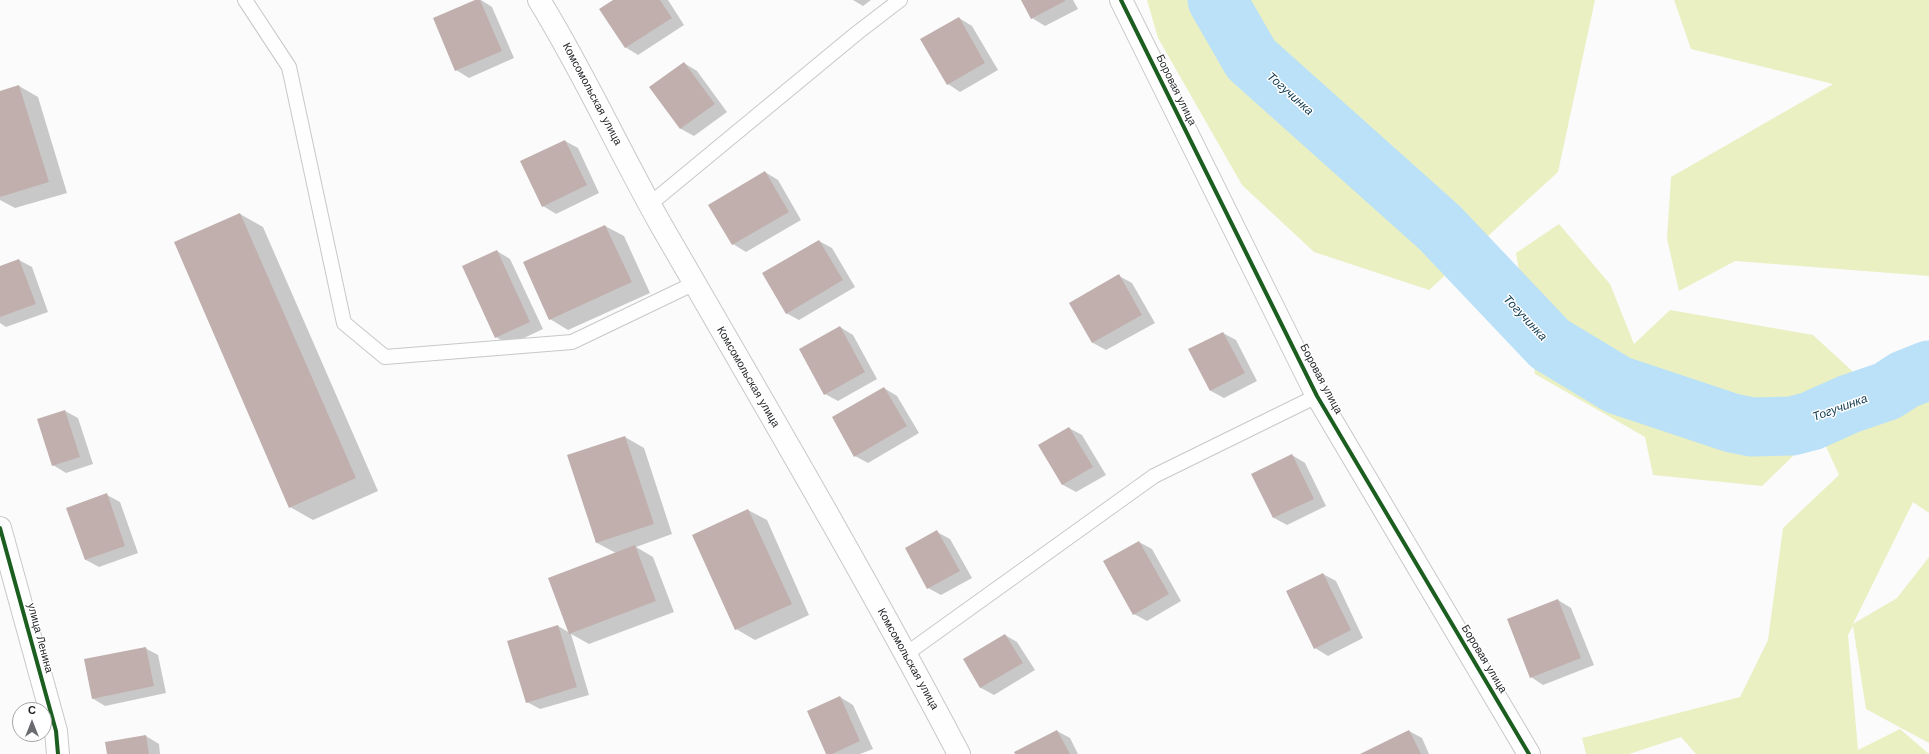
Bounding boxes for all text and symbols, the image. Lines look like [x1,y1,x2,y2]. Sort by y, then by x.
street label: Комсомольская улица [559,41,625,147]
street label: Боровая улица [1153,52,1199,128]
water label: Тогучинка [1264,69,1316,119]
water label: Тогучинка [1500,292,1550,344]
street label: Комсомольская улица [714,324,782,430]
street label: Боровая улица [1297,342,1345,416]
water label: Тогучинка [1811,391,1869,425]
street label: улица Ленина [24,602,56,674]
street label: Комсомольская улица [875,606,941,712]
street label: Боровая улица [1458,622,1510,696]
north arrow [12,702,52,742]
text: С [28,704,36,717]

